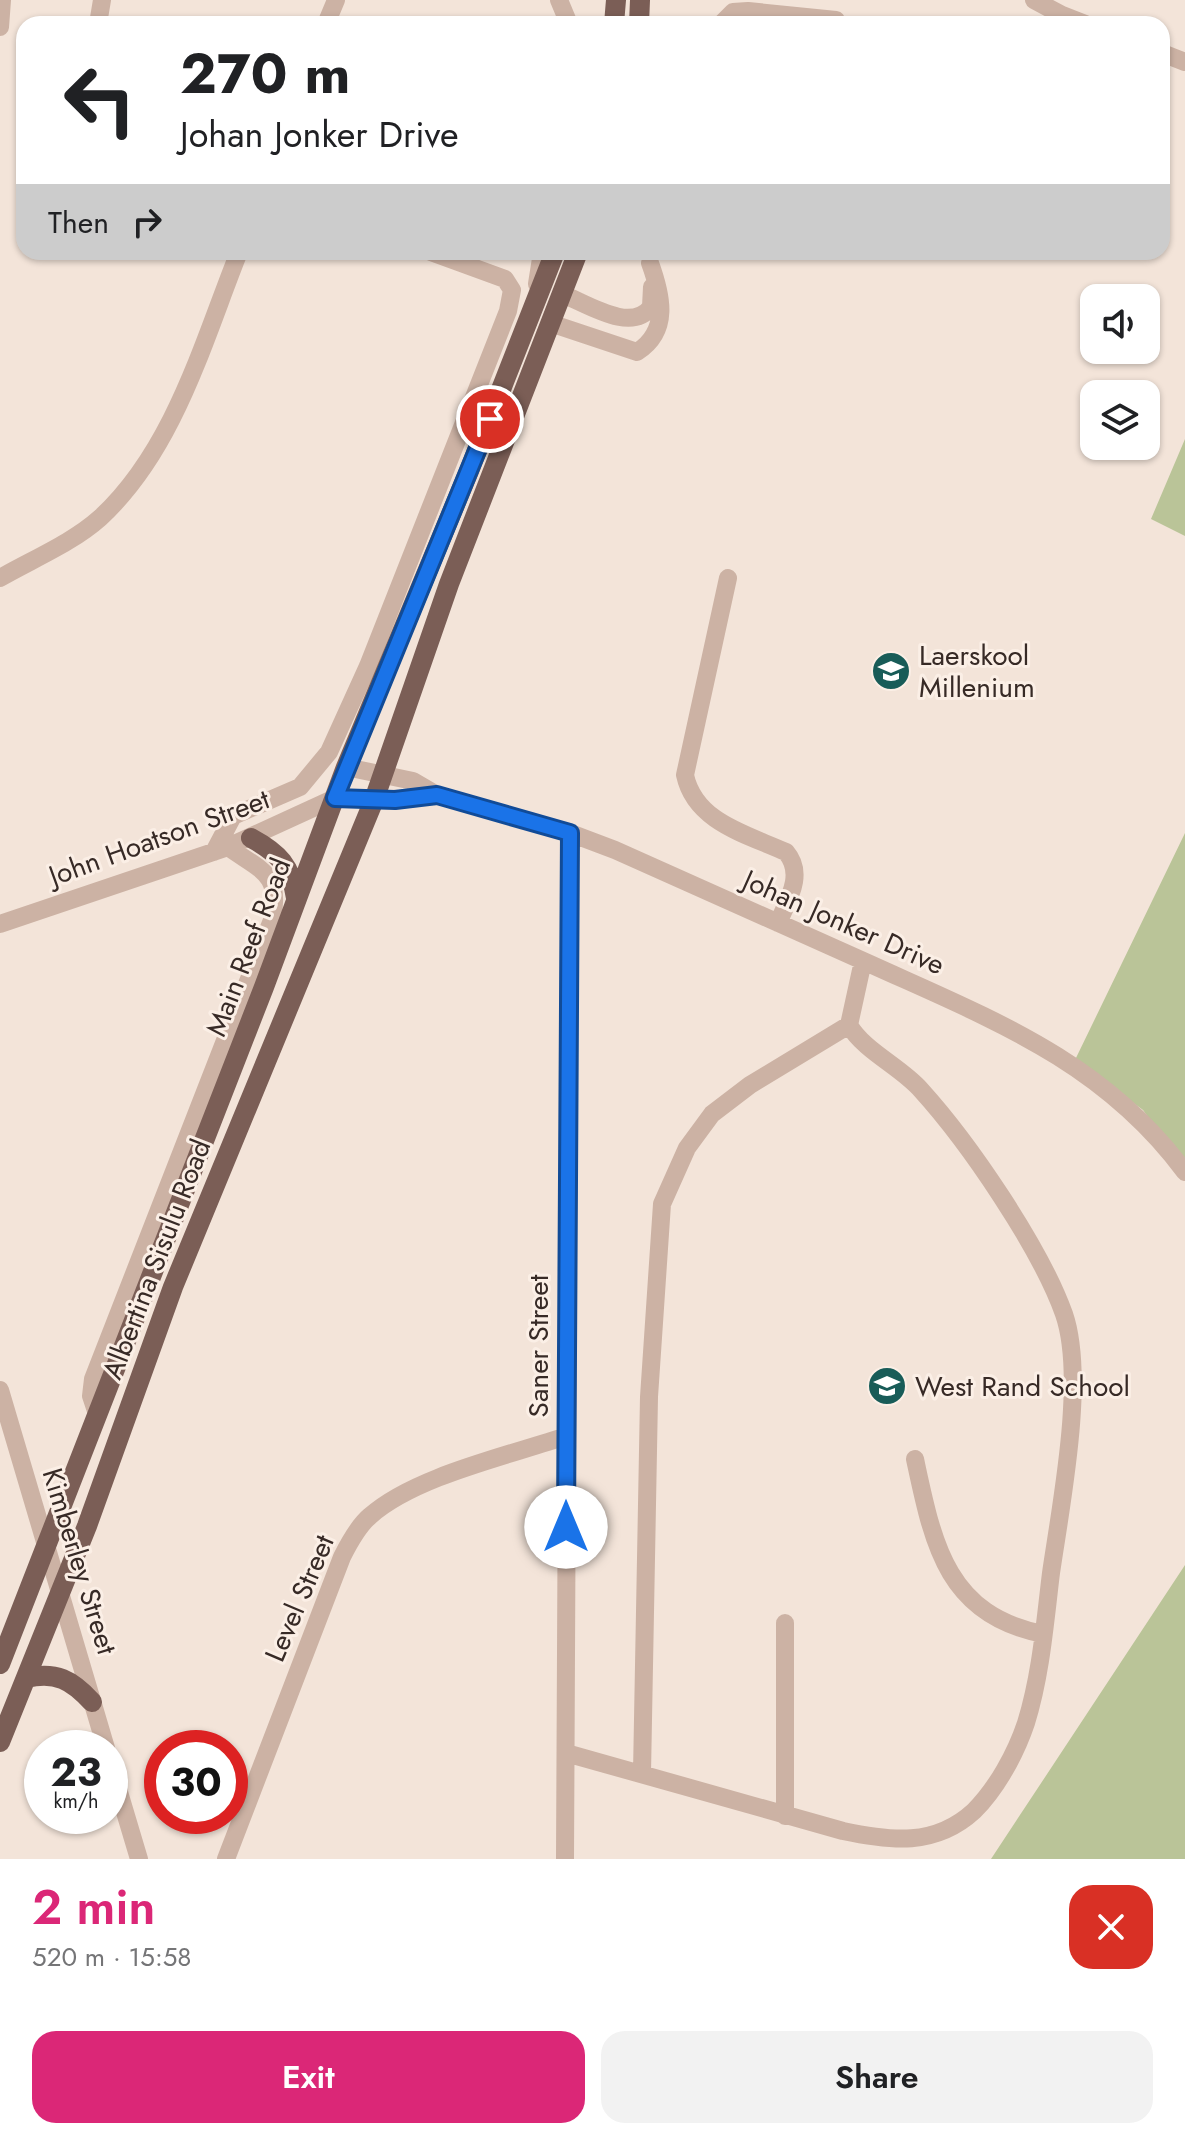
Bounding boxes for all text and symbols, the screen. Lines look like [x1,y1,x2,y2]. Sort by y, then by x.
text: 270 m [180,33,350,114]
icon: left [48,48,152,152]
text: Johan Jonker Drive [180,108,458,160]
icon: right [125,200,169,244]
text: Then [48,201,109,244]
map controls [1080,284,1160,460]
button: sound [1080,284,1160,364]
button: layers [1080,380,1160,460]
pin [456,385,524,453]
icon: arrive [468,397,512,441]
place label: Laerskool Millenium [919,635,1035,708]
school or university icon: Laerskool Millenium [870,650,912,692]
street label: John Hoatson Street [39,778,275,898]
street label: Main Reef Road [196,852,301,1042]
street label: Johan Jonker Drive [733,858,951,985]
street label: Albertina Sisulu Road [92,1133,221,1385]
street label: Saner Street [518,1274,559,1417]
school or university icon: West Rand School [866,1365,908,1407]
place label: West Rand School [915,1366,1130,1407]
street label: Kimberley Street [32,1463,127,1660]
position arrow [524,1485,608,1569]
street label: Level Street [254,1528,345,1668]
speed limit sign: 30 [144,1730,248,1834]
text: 23 [50,1743,102,1801]
text: km/h [53,1787,99,1816]
text: 2 min [32,1873,155,1942]
button: close [1069,1885,1153,1969]
text: 520 m · 15:58 [32,1938,192,1976]
button: Exit [32,2031,585,2123]
button: Share [601,2031,1153,2123]

